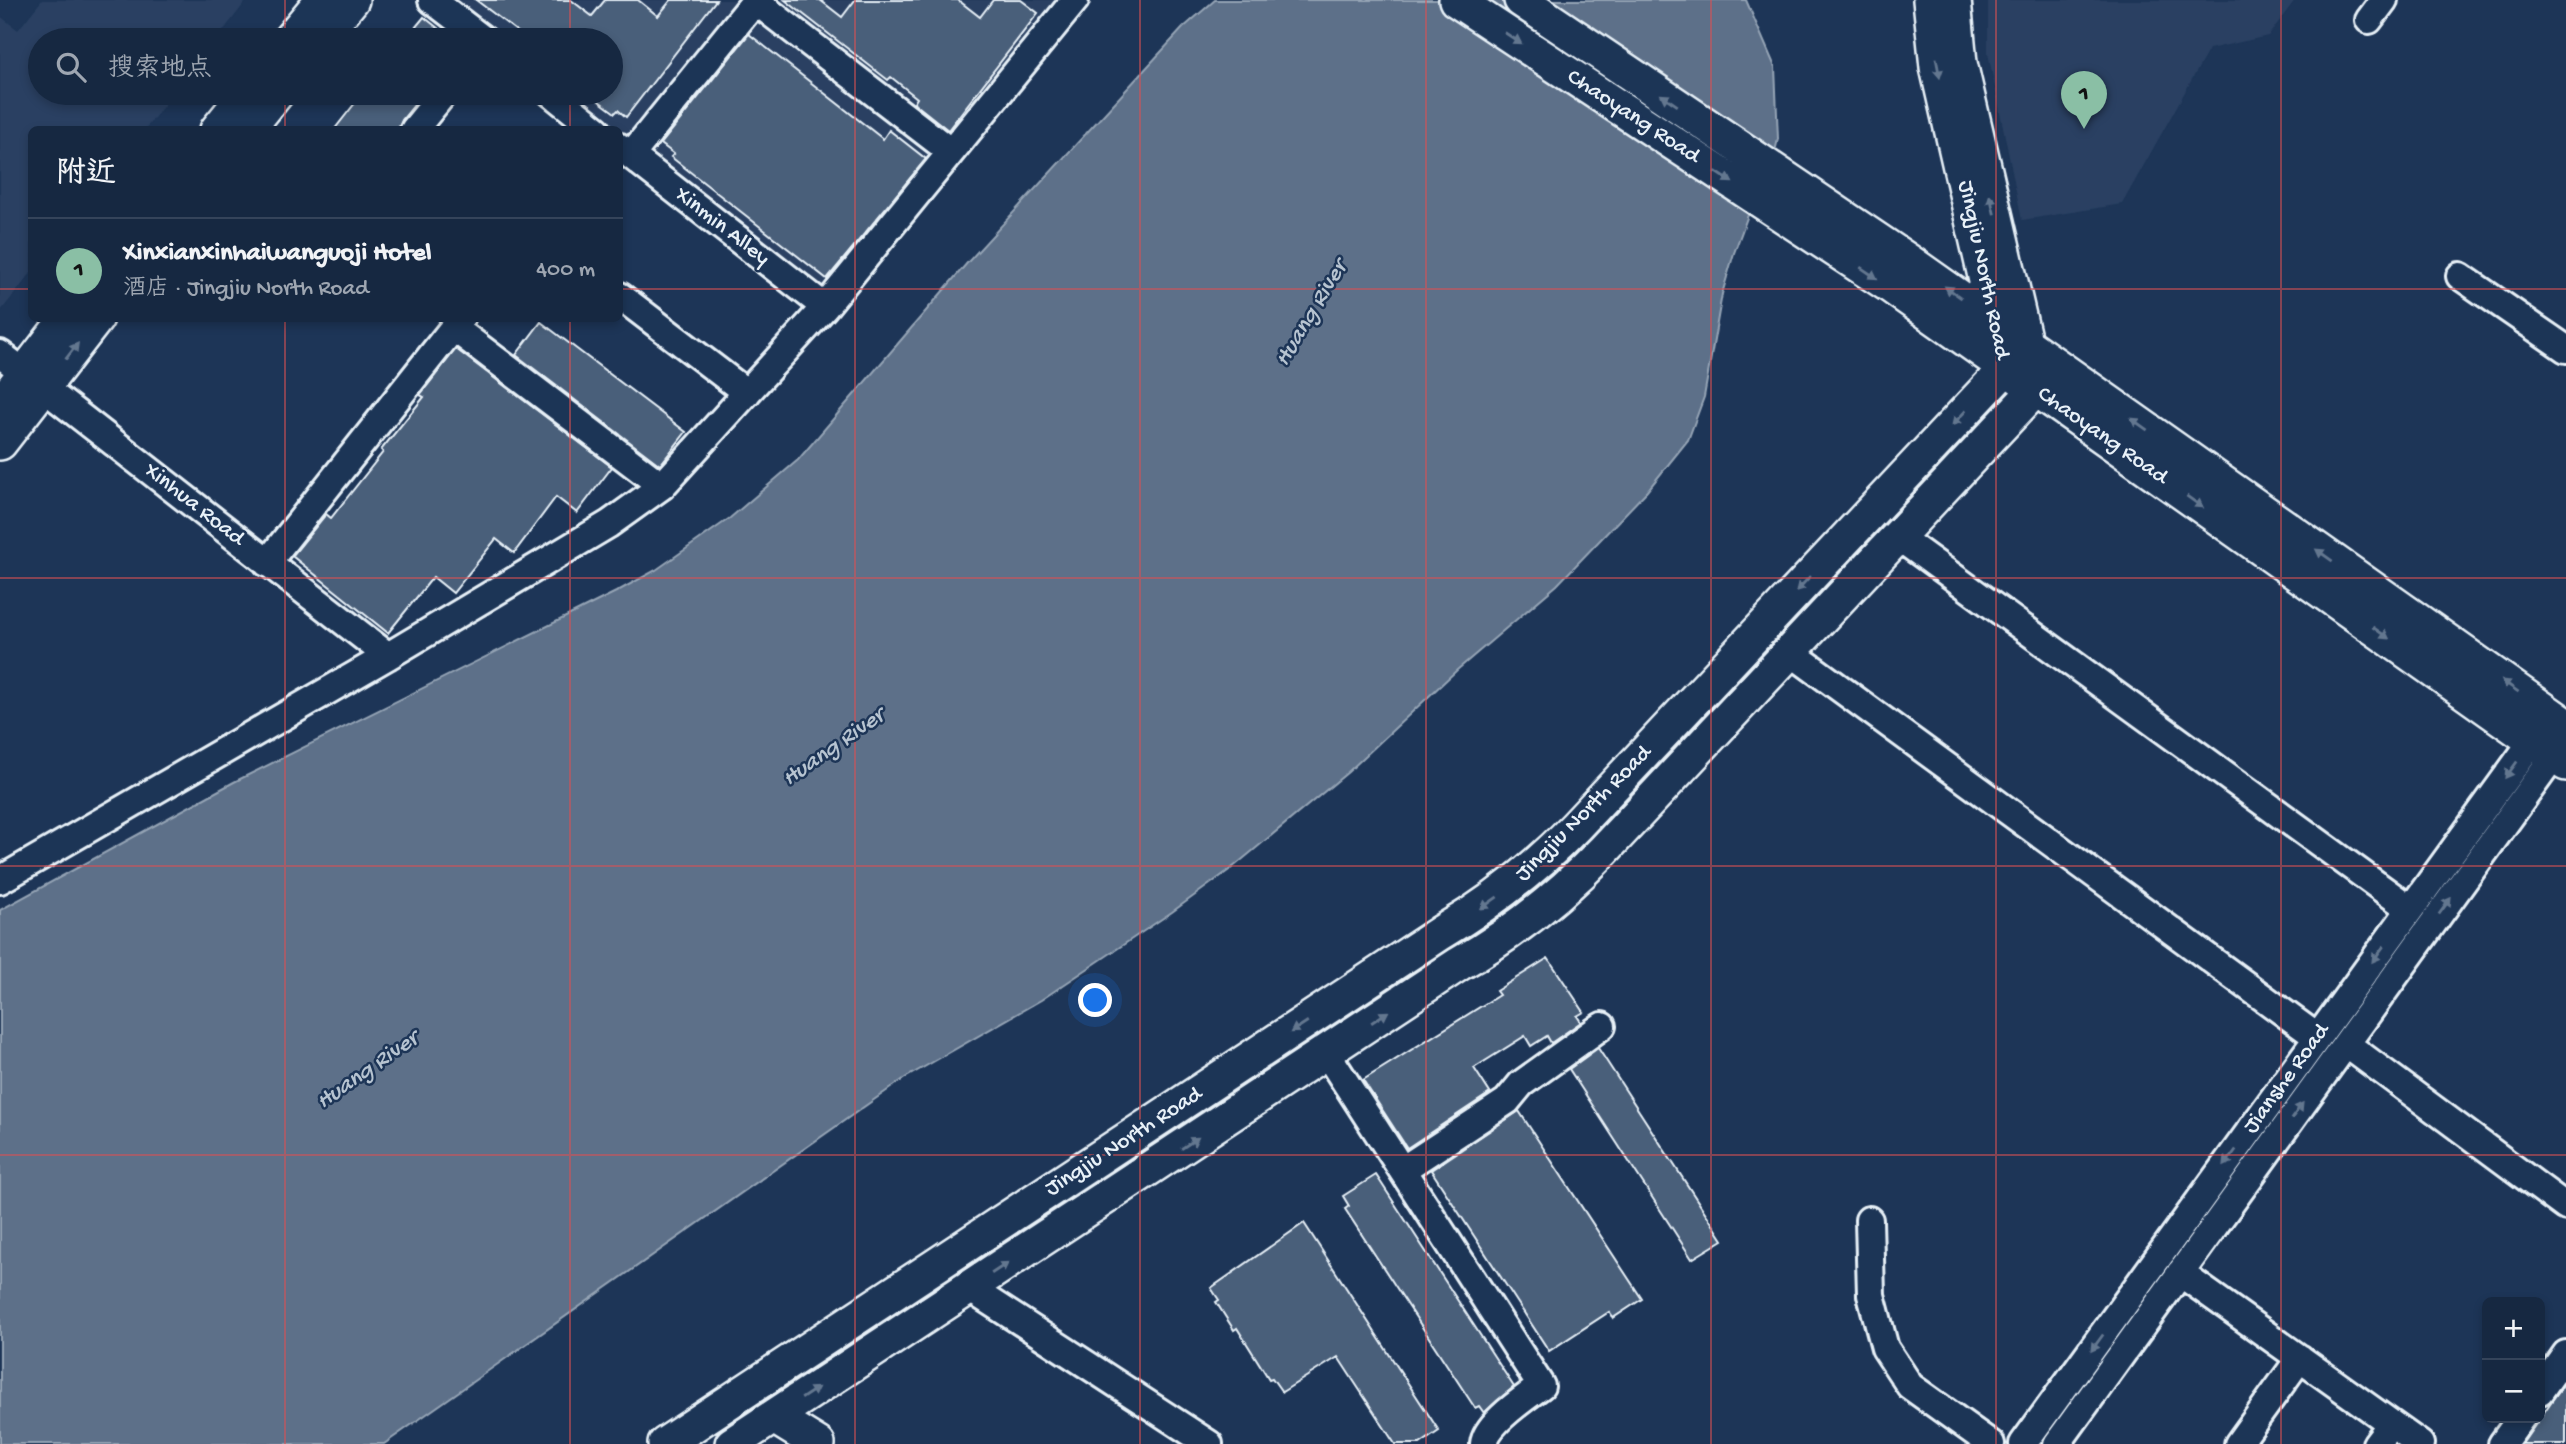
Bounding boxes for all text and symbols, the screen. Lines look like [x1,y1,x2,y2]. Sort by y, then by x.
search box [28,28,623,105]
one-way arrow [1504,31,1523,44]
icon: search [52,48,90,86]
text: 搜索地点 [108,55,212,86]
one-way arrow [1933,57,1944,79]
street label: Chaoyang Road [1561,64,1706,171]
pin: 1 [2061,71,2107,129]
one-way arrow [1660,93,1678,107]
text: 附近 [56,158,116,193]
one-way arrow [1714,170,1733,183]
street label: Jingjiu North Road [1951,178,2015,363]
street label: Xinmin Alley [669,181,775,272]
one-way arrow [1986,193,1997,215]
text: Xinxianxinhaiwanguoji Hotel [123,239,431,270]
water label: Huang River [1269,252,1357,372]
text: 1 [74,257,84,284]
text: 400 m [536,257,595,284]
one-way arrow [1859,266,1879,279]
text: 酒店 · Jingjiu North Road [123,276,369,303]
one-way arrow [1944,285,1962,299]
one-way arrow [64,342,79,360]
street label: Chaoyang Road [2031,381,2174,492]
one-way arrow [1951,409,1967,426]
one-way arrow [2130,417,2148,431]
street label: Xinhua Road [138,457,251,553]
one-way arrow [2186,495,2204,509]
one-way arrow [2315,548,2333,562]
one-way arrow [1796,575,1812,592]
one-way arrow [2372,626,2390,640]
one-way arrow [2501,679,2519,693]
water label: Huang River [777,700,894,794]
street label: Jingjiu North Road [1510,739,1659,888]
one-way arrow [2504,761,2518,779]
one-way arrow [1480,896,1498,910]
one-way arrow [2438,897,2452,916]
one-way arrow [2371,945,2385,963]
your location [1078,983,1112,1017]
one-way arrow [1370,1011,1389,1024]
street label: Jianshe Road [2238,1018,2337,1139]
one-way arrow [1290,1020,1308,1034]
water label: Huang River [311,1023,428,1117]
street label: Jingjiu North Road [1040,1080,1209,1203]
one-way arrow [2290,1102,2304,1120]
one-way arrow [1180,1136,1200,1149]
one-way arrow [2223,1149,2237,1167]
one-way arrow [991,1261,1009,1275]
map controls [2482,1297,2545,1423]
button: + [2482,1297,2545,1360]
one-way arrow [2090,1334,2104,1352]
button: − [2482,1360,2545,1423]
one-way arrow [801,1386,819,1400]

